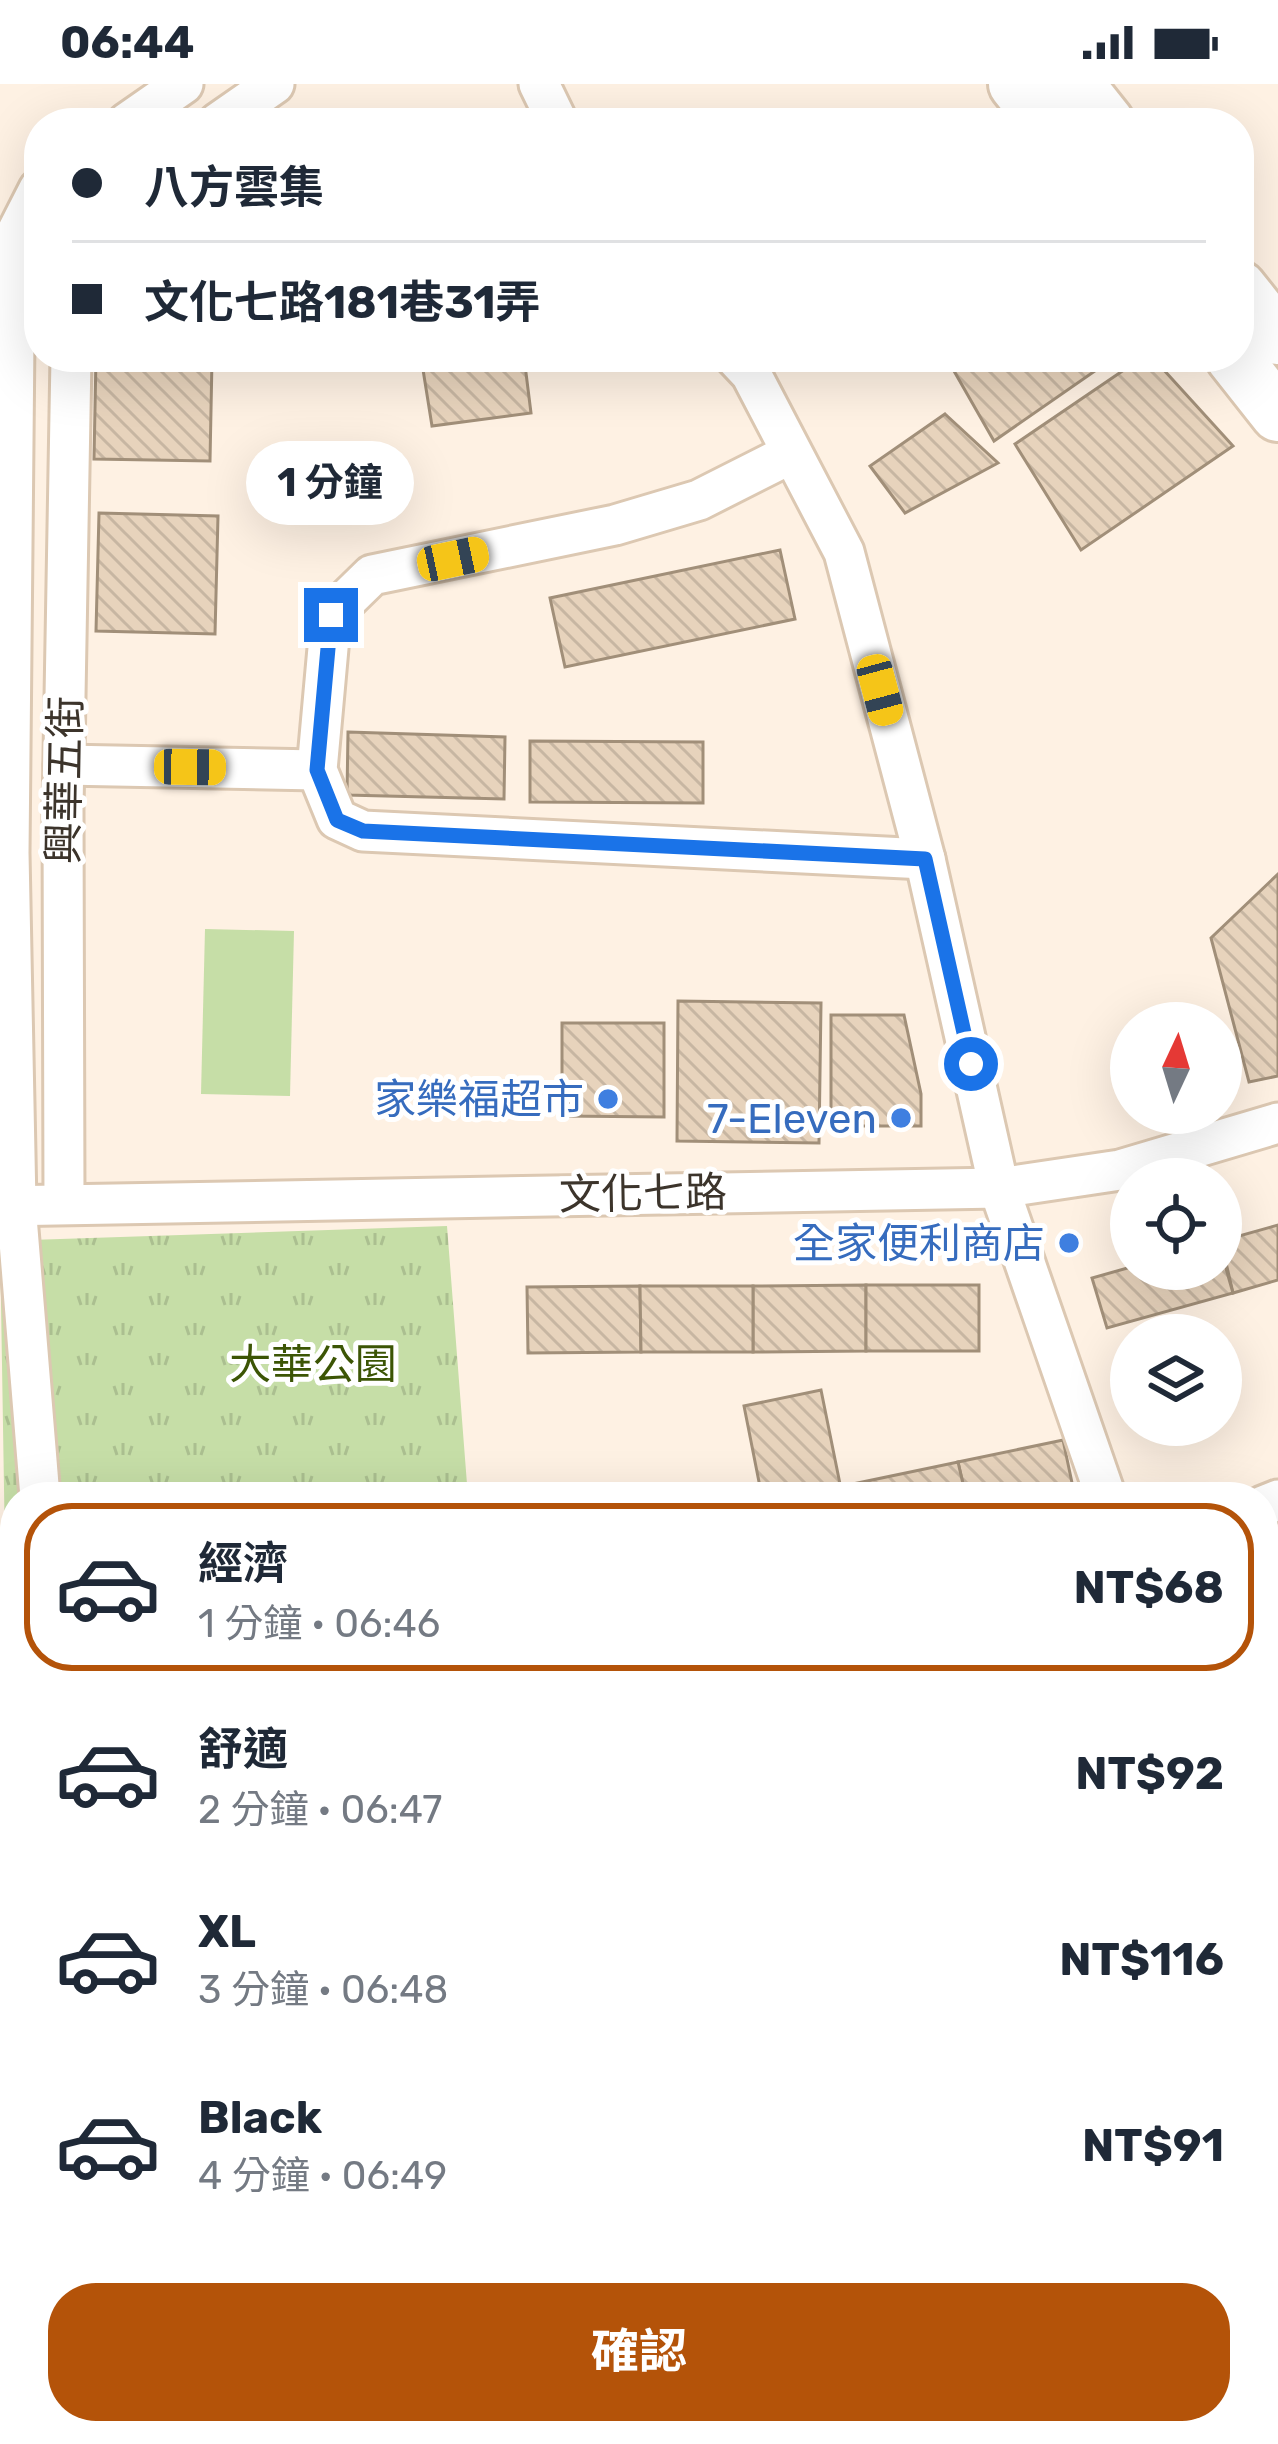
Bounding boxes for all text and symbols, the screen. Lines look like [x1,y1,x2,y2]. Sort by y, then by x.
text: 06:44 [60,16,195,69]
text: 八方雲集 [144,161,324,214]
text: 文化七路181巷31弄 [144,276,541,329]
callout: 1 分鐘 [247,441,415,525]
text: 1 分鐘 [277,460,383,506]
car [414,534,492,584]
route end [304,588,358,642]
car [853,651,907,729]
street label: 興華五街 [39,696,91,864]
car [154,748,226,786]
north arrow [1110,1002,1242,1134]
map controls [1110,1002,1242,1446]
route start [944,1037,998,1091]
place label: 家樂福超市 [374,1075,584,1125]
marker: 家樂福超市 [595,1086,621,1112]
place label: 7-Eleven [707,1094,877,1144]
marker: 7-Eleven [888,1105,914,1131]
button: locate [1110,1158,1242,1290]
street label: 文化七路 [559,1168,727,1220]
place label: 全家便利商店 [793,1219,1045,1269]
marker: 全家便利商店 [1056,1230,1082,1256]
button: layers [1110,1314,1242,1446]
park label: 大華公園 [229,1340,397,1390]
icon: car [54,1533,162,1641]
text: 經濟 [198,1537,288,1590]
text: NT$68 [1073,1561,1224,1614]
text: 1 分鐘 · 06:46 [198,1601,440,1647]
icon: car [54,1719,162,1827]
text: 舒適 [198,1723,288,1776]
text: NT$92 [1075,1747,1224,1800]
text: 2 分鐘 · 06:47 [198,1787,442,1833]
icon: car [54,1905,162,2013]
text: XL [198,1905,256,1958]
text: NT$116 [1059,1933,1224,1986]
text: 3 分鐘 · 06:48 [198,1967,448,2013]
icon: car [54,2091,162,2199]
text: Black [198,2091,322,2144]
text: NT$91 [1082,2119,1224,2172]
text: 4 分鐘 · 06:49 [198,2153,447,2199]
button: 確認 [48,2283,1230,2421]

